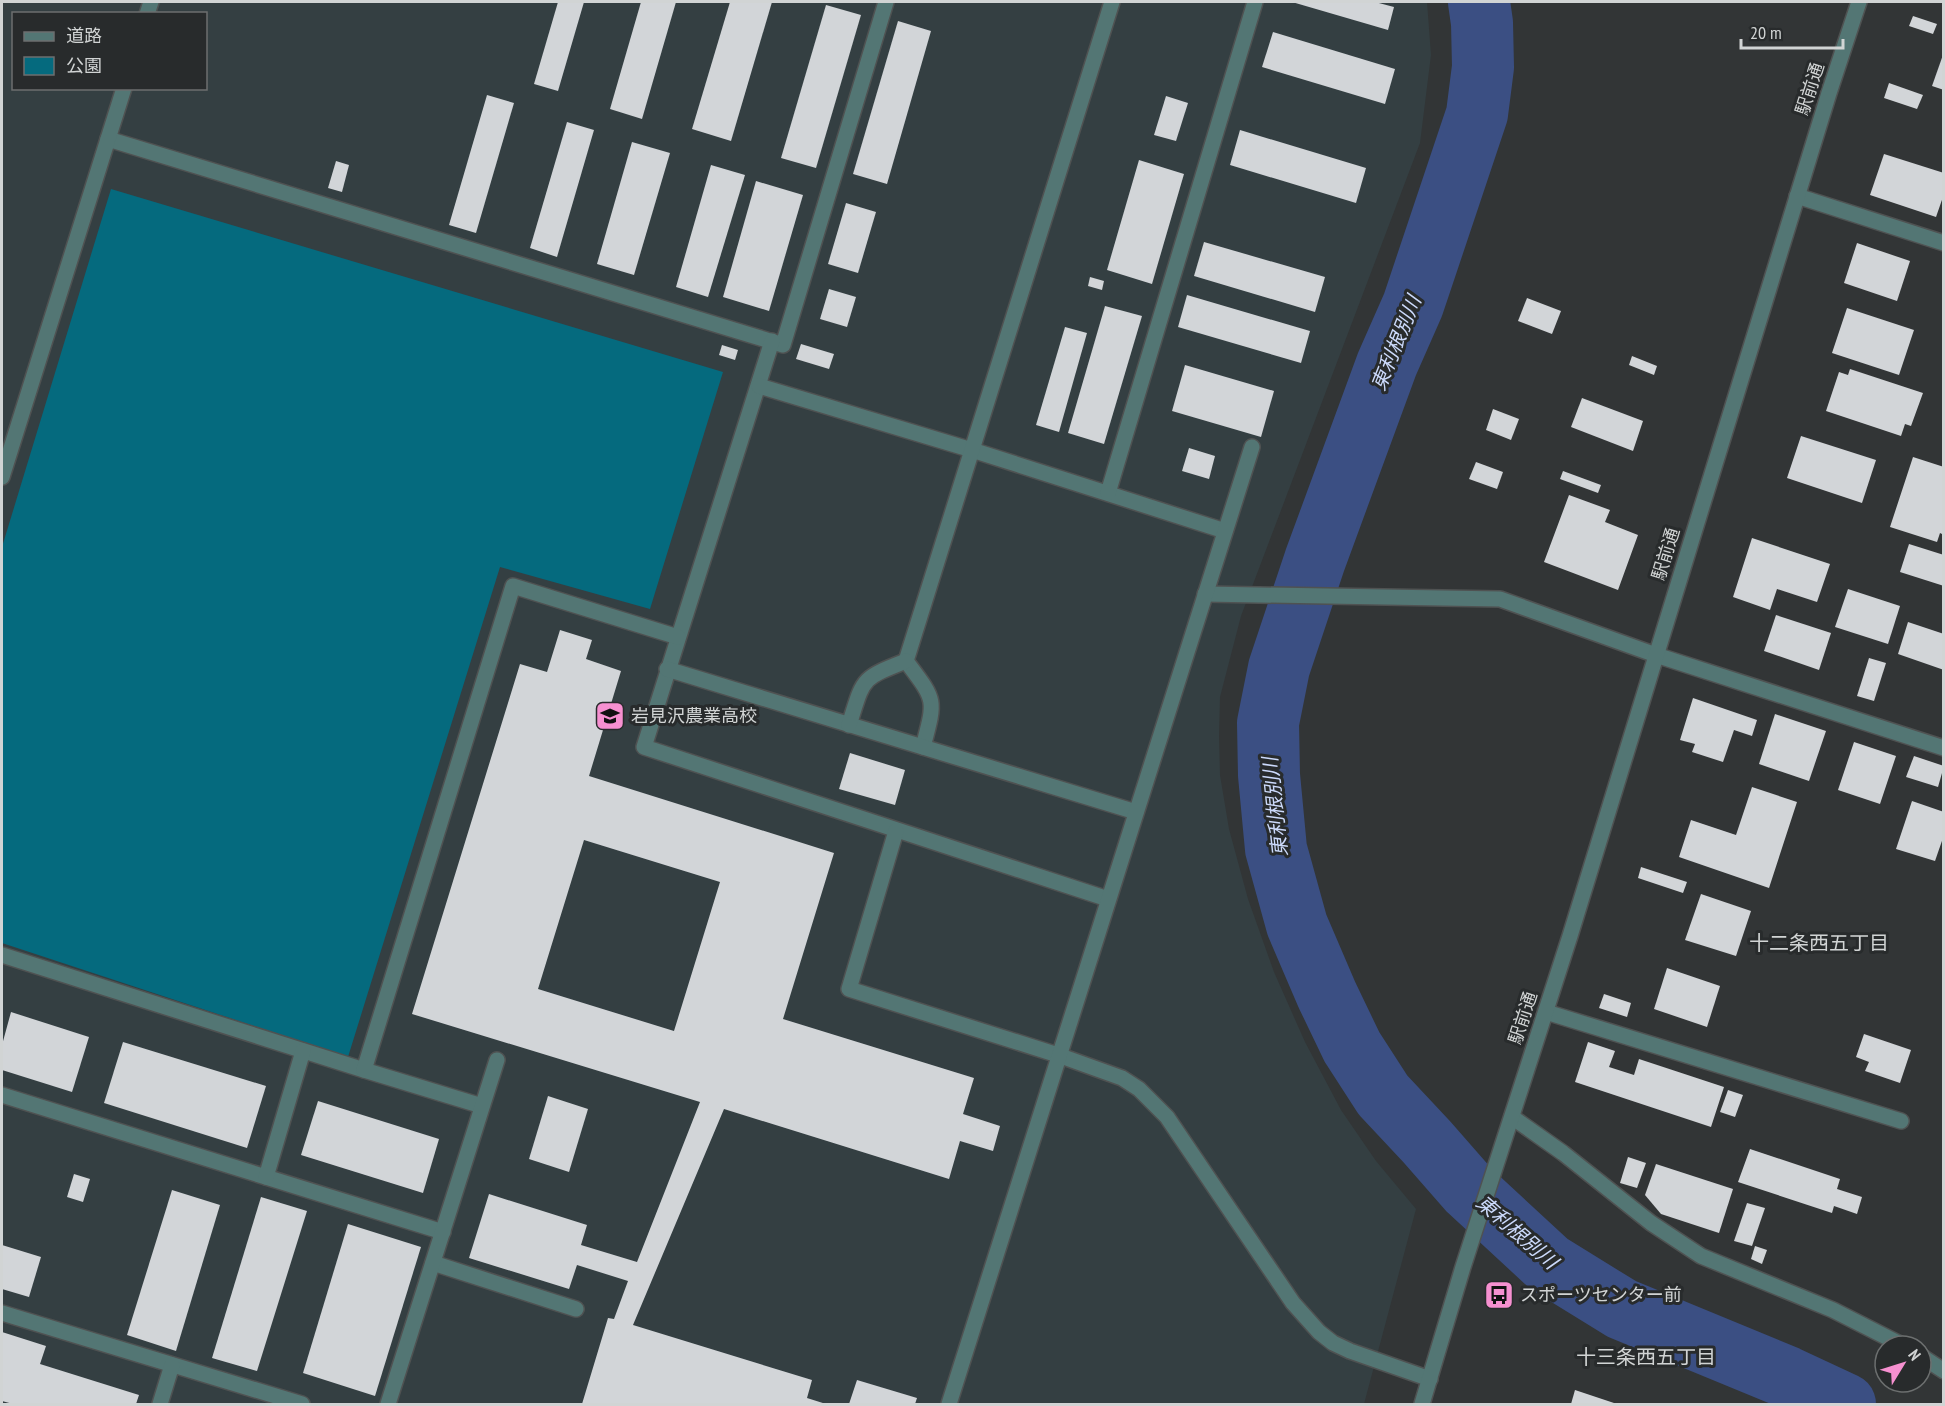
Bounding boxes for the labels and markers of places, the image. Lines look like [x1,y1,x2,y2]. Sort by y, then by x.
school or university icon: 岩見沢農業高校 [594,700,626,732]
place label: 岩見沢農業高校 [631,704,757,727]
bus stop icon: スポーツセンター前 [1483,1279,1515,1311]
place label: スポーツセンター前 [1520,1283,1682,1306]

